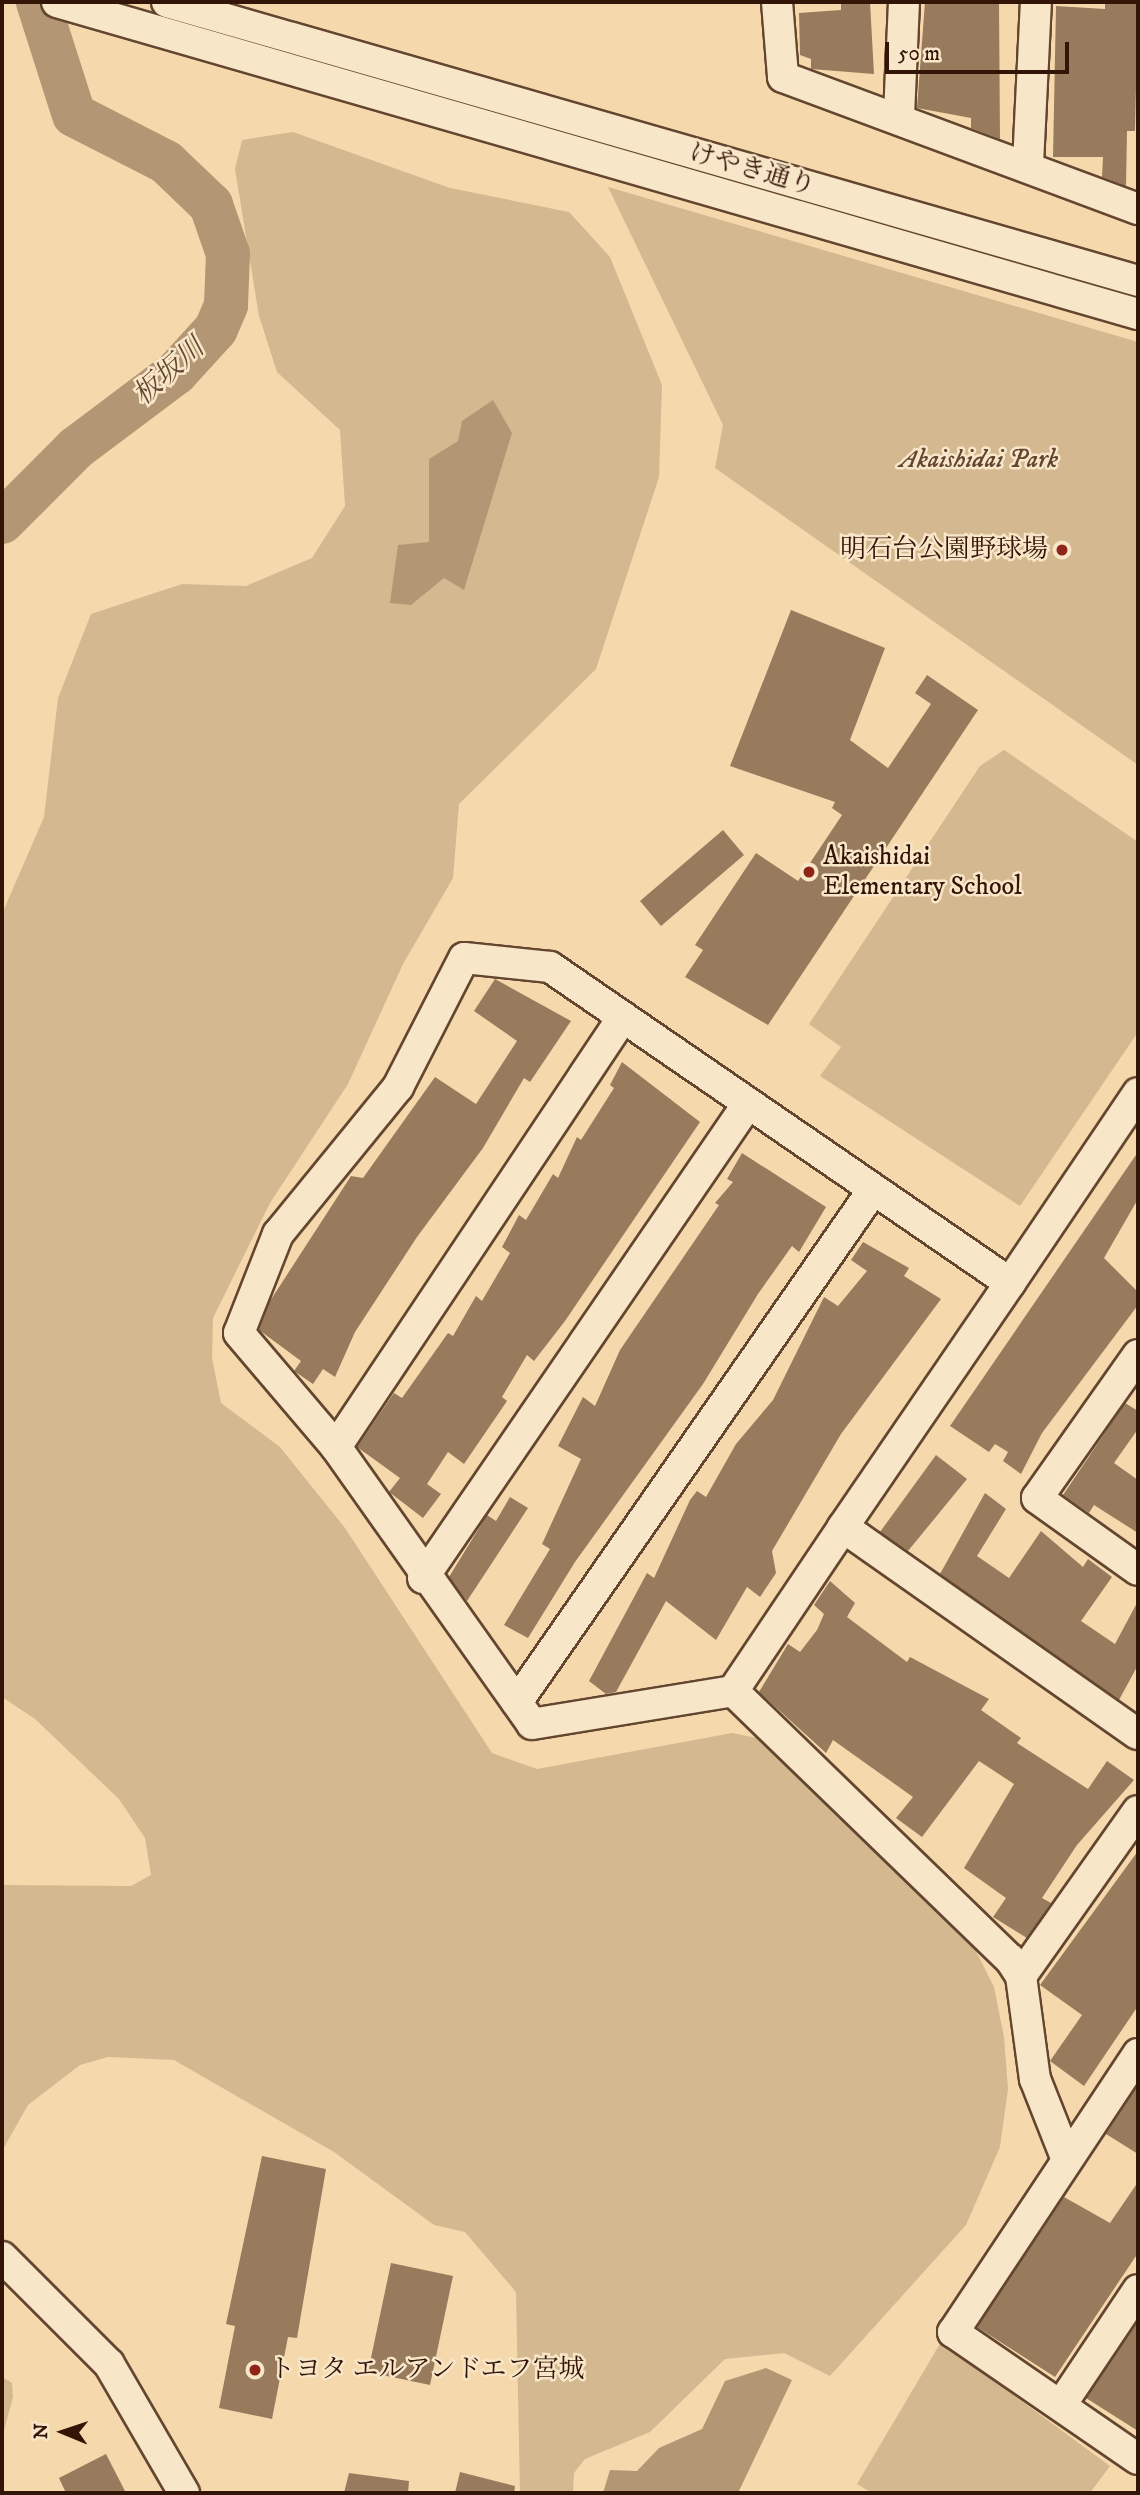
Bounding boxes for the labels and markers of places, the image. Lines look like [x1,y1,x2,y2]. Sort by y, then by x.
place label: 明石台公園野球場 [840,534,1048,566]
marker: 明石台公園野球場 [1054,542,1070,558]
place label: Akaishidai Elementary School [823,841,1022,903]
marker: Akaishidai Elementary School [801,864,817,880]
place label: トヨタ エルアンドエフ宮城 [269,2354,587,2386]
marker: トヨタ エルアンドエフ宮城 [247,2362,263,2378]

